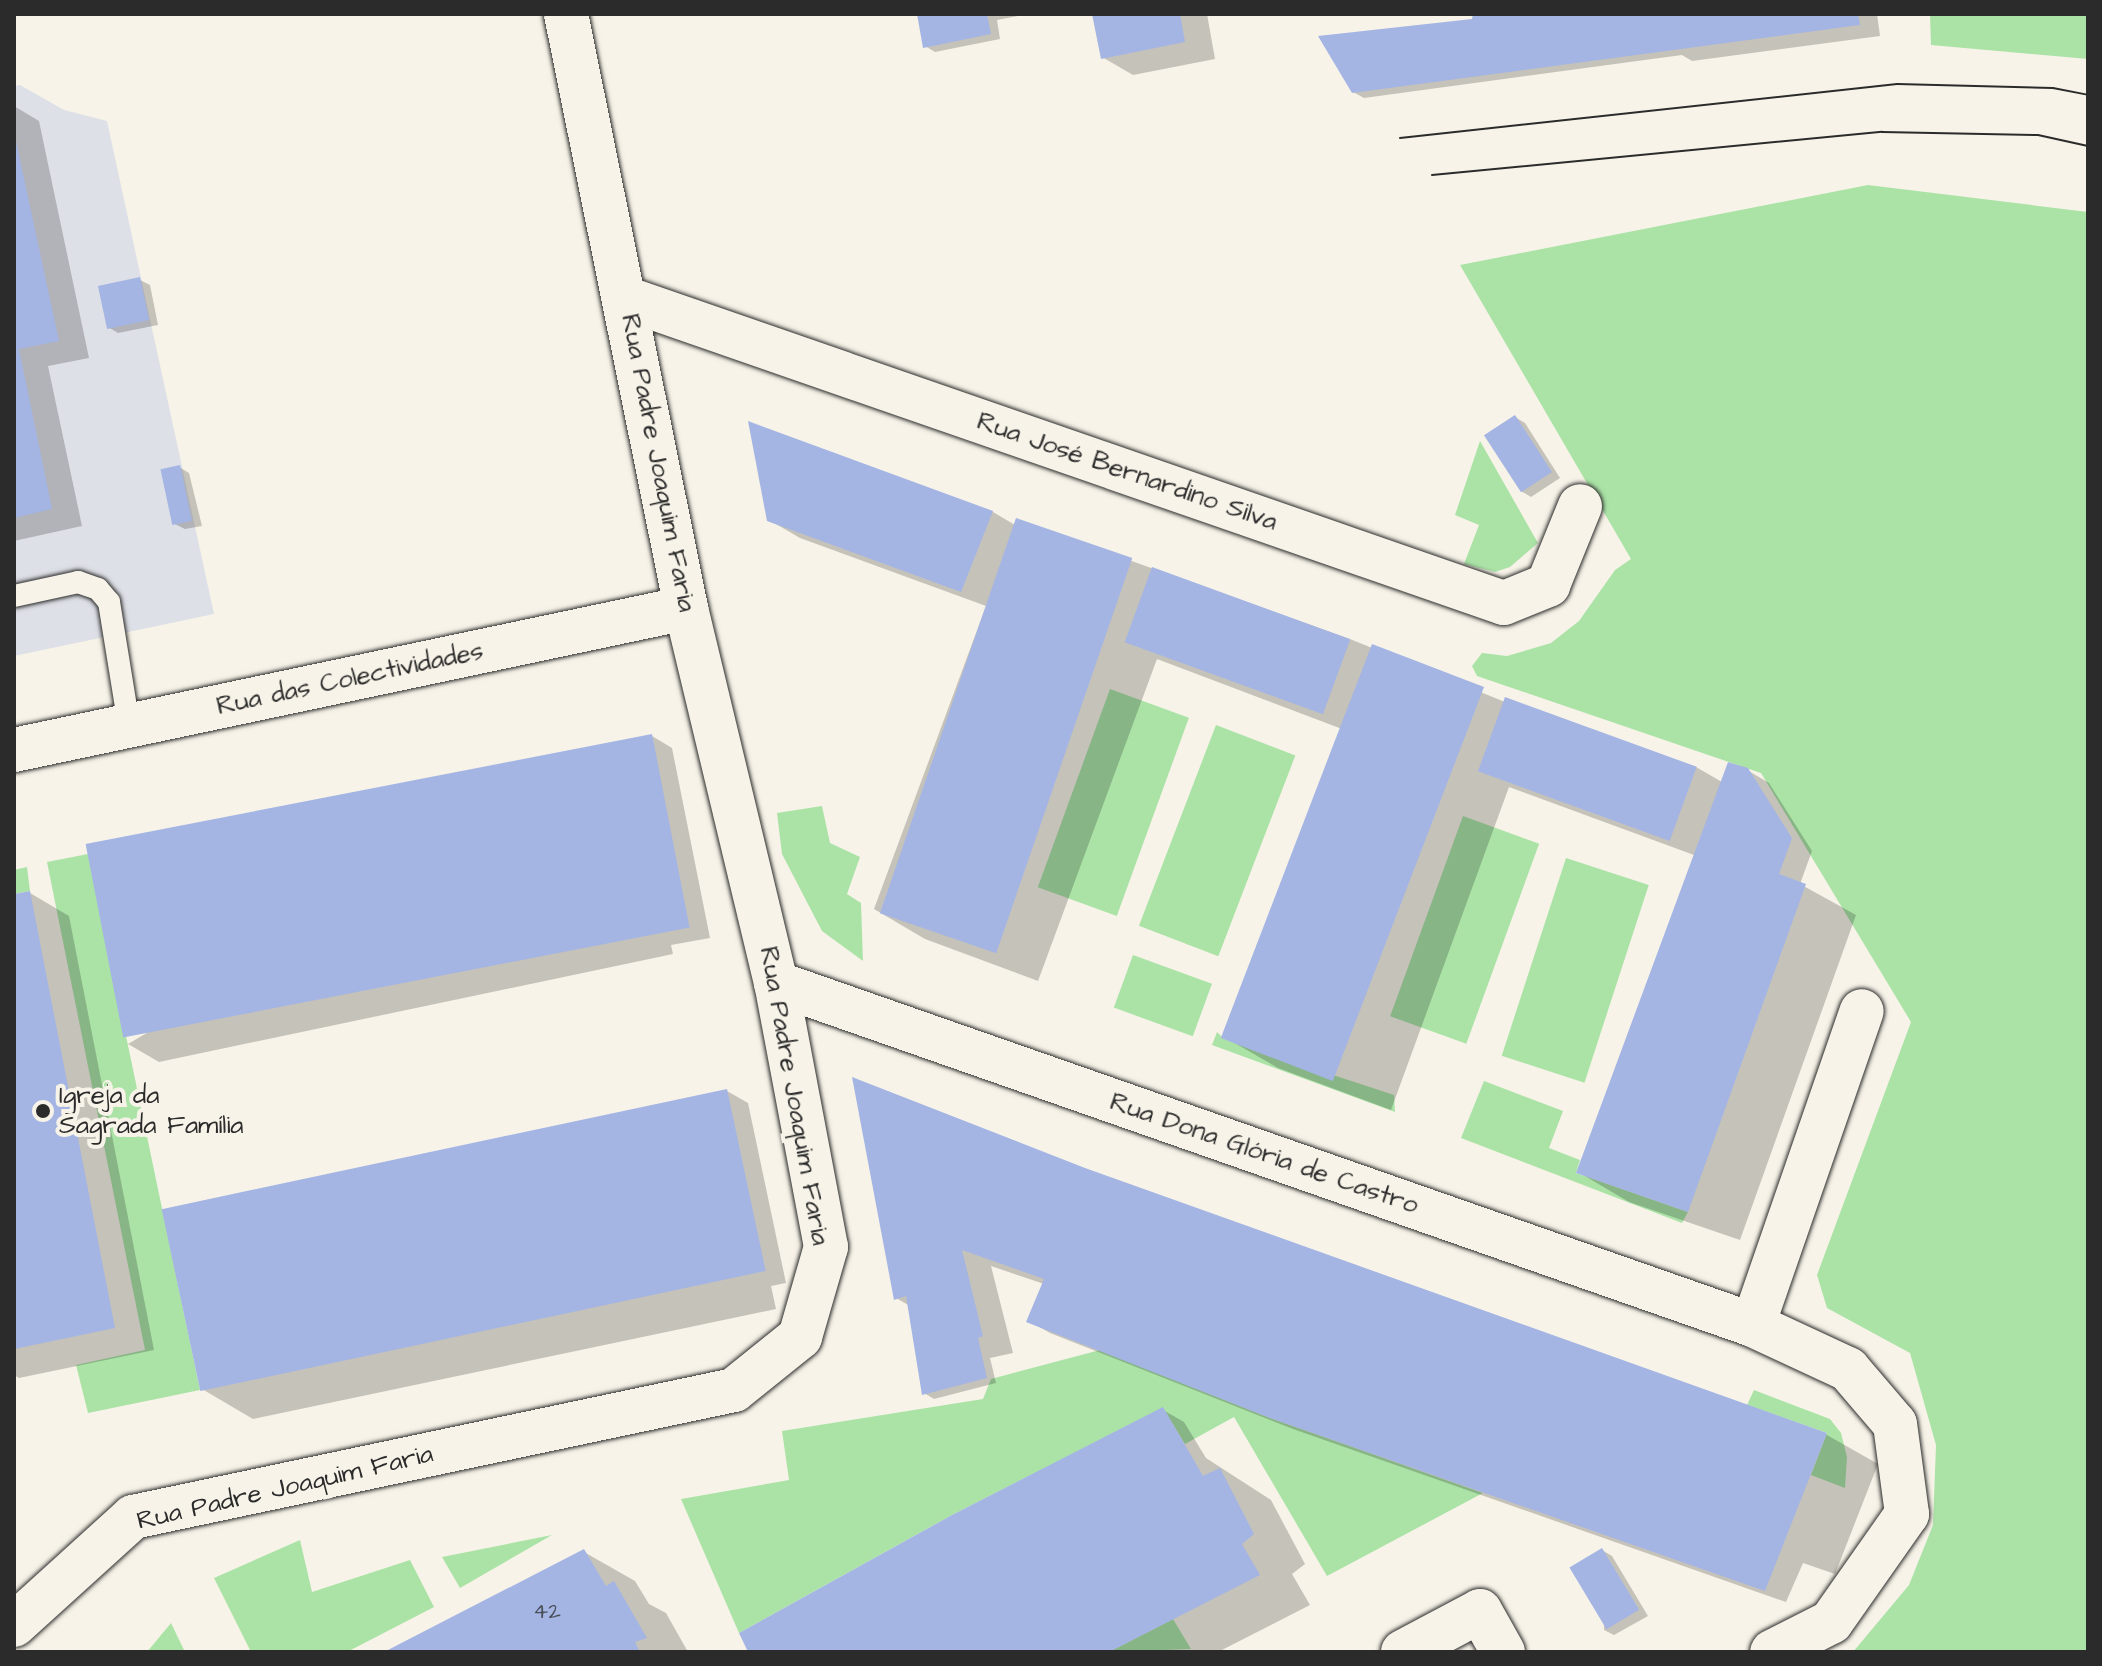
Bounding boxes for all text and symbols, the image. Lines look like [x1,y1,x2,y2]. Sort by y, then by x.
street label: Rua Padre Joaquim Faria [614,311,702,615]
street label: Rua José Bernardino Silva [973,406,1281,538]
street label: Rua das Colectividades [214,635,486,723]
street label: Rua Padre Joaquim Faria [752,944,836,1248]
place label: Igreja da Sagrada Família [59,1080,244,1142]
street label: Rua Dona Glória de Castro [1106,1086,1422,1222]
marker: Igreja da Sagrada Família [34,1102,52,1120]
street label: Rua Padre Joaquim Faria [134,1439,436,1537]
house number: 42 [533,1599,561,1625]

